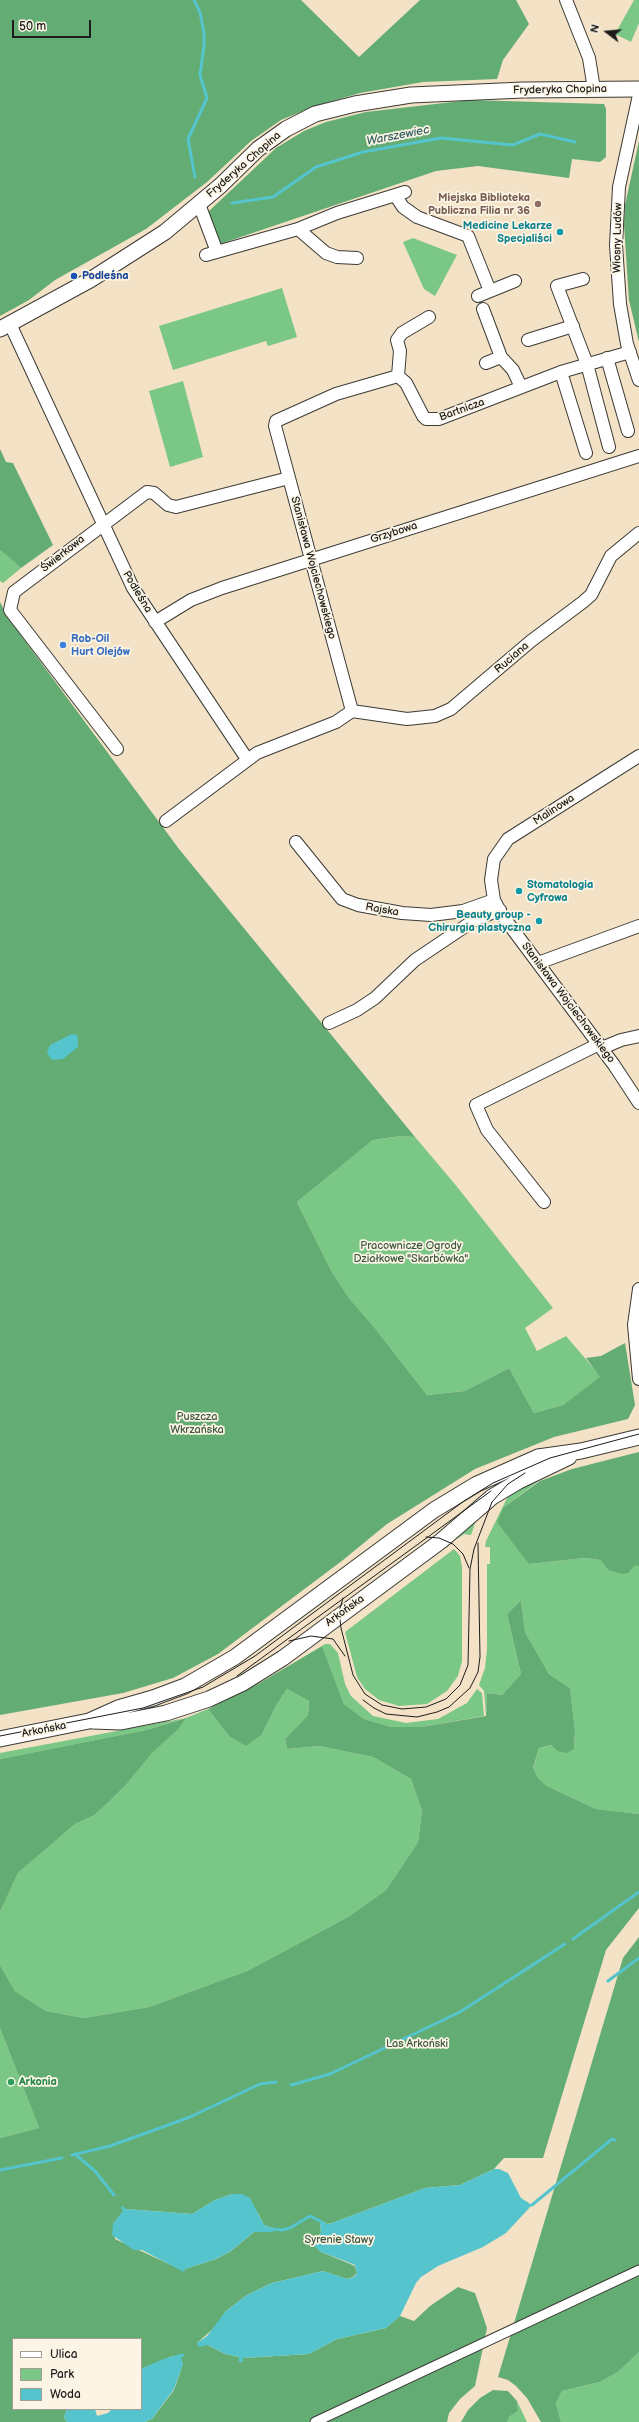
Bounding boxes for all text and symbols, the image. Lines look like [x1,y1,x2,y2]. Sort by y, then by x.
scale bar [14,12,93,38]
north arrow [587,12,627,52]
text: 50 m [19,19,46,34]
text: N [588,23,602,34]
street label: Fryderyka Chopina [513,83,607,97]
water label: Warszewiec [365,123,431,149]
street label: Fryderyka Chopina [204,129,284,201]
place label: Miejska Biblioteka Publiczna Filia nr 36 [428,191,530,217]
marker: Miejska Biblioteka Publiczna Filia nr 36 [533,199,543,209]
street label: Wiosny Ludów [611,203,625,273]
place label: Medicine Lekarze Specjaliści [463,219,552,245]
marker: Medicine Lekarze Specjaliści [555,227,565,237]
place label: Podleśna [82,269,129,283]
marker: Podleśna [69,271,79,281]
street label: Bartnicza [438,396,486,424]
street label: Stanisława Wojciechowskiego [288,495,338,641]
street label: Grzybowa [369,519,419,547]
street label: Świerkowa [38,533,88,575]
street label: Podleśna [119,569,155,615]
place label: Rob-Oil Hurt Olejów [71,632,130,658]
marker: Rob-Oil Hurt Olejów [58,640,68,650]
street label: Ruciana [492,640,532,676]
street label: Malinowa [531,792,577,828]
place label: Stomatologia Cyfrowa [527,878,593,904]
marker: Stomatologia Cyfrowa [514,886,524,896]
street label: Rajska [364,901,400,919]
place label: Beauty group - Chirurgia plastyczna [428,908,531,934]
marker: Beauty group - Chirurgia plastyczna [534,916,544,926]
street label: Stanisława Wojciechowskiego [518,940,618,1066]
park label: Pracownicze Ogrody Działkowe "Skarbówka" [354,1239,468,1265]
park label: Puszcza Wkrzańska [170,1410,224,1436]
street label: Arkońska [323,1592,367,1630]
street label: Arkońska [21,1719,67,1741]
park label: Las Arkoński [386,2037,448,2051]
place label: Arkonia [19,2075,57,2089]
marker: Arkonia [6,2077,16,2087]
park label: Syrenie Stawy [305,2233,373,2247]
legend [12,2338,142,2410]
text: Ulica [50,2347,77,2362]
text: Park [50,2367,74,2382]
text: Woda [50,2387,81,2402]

